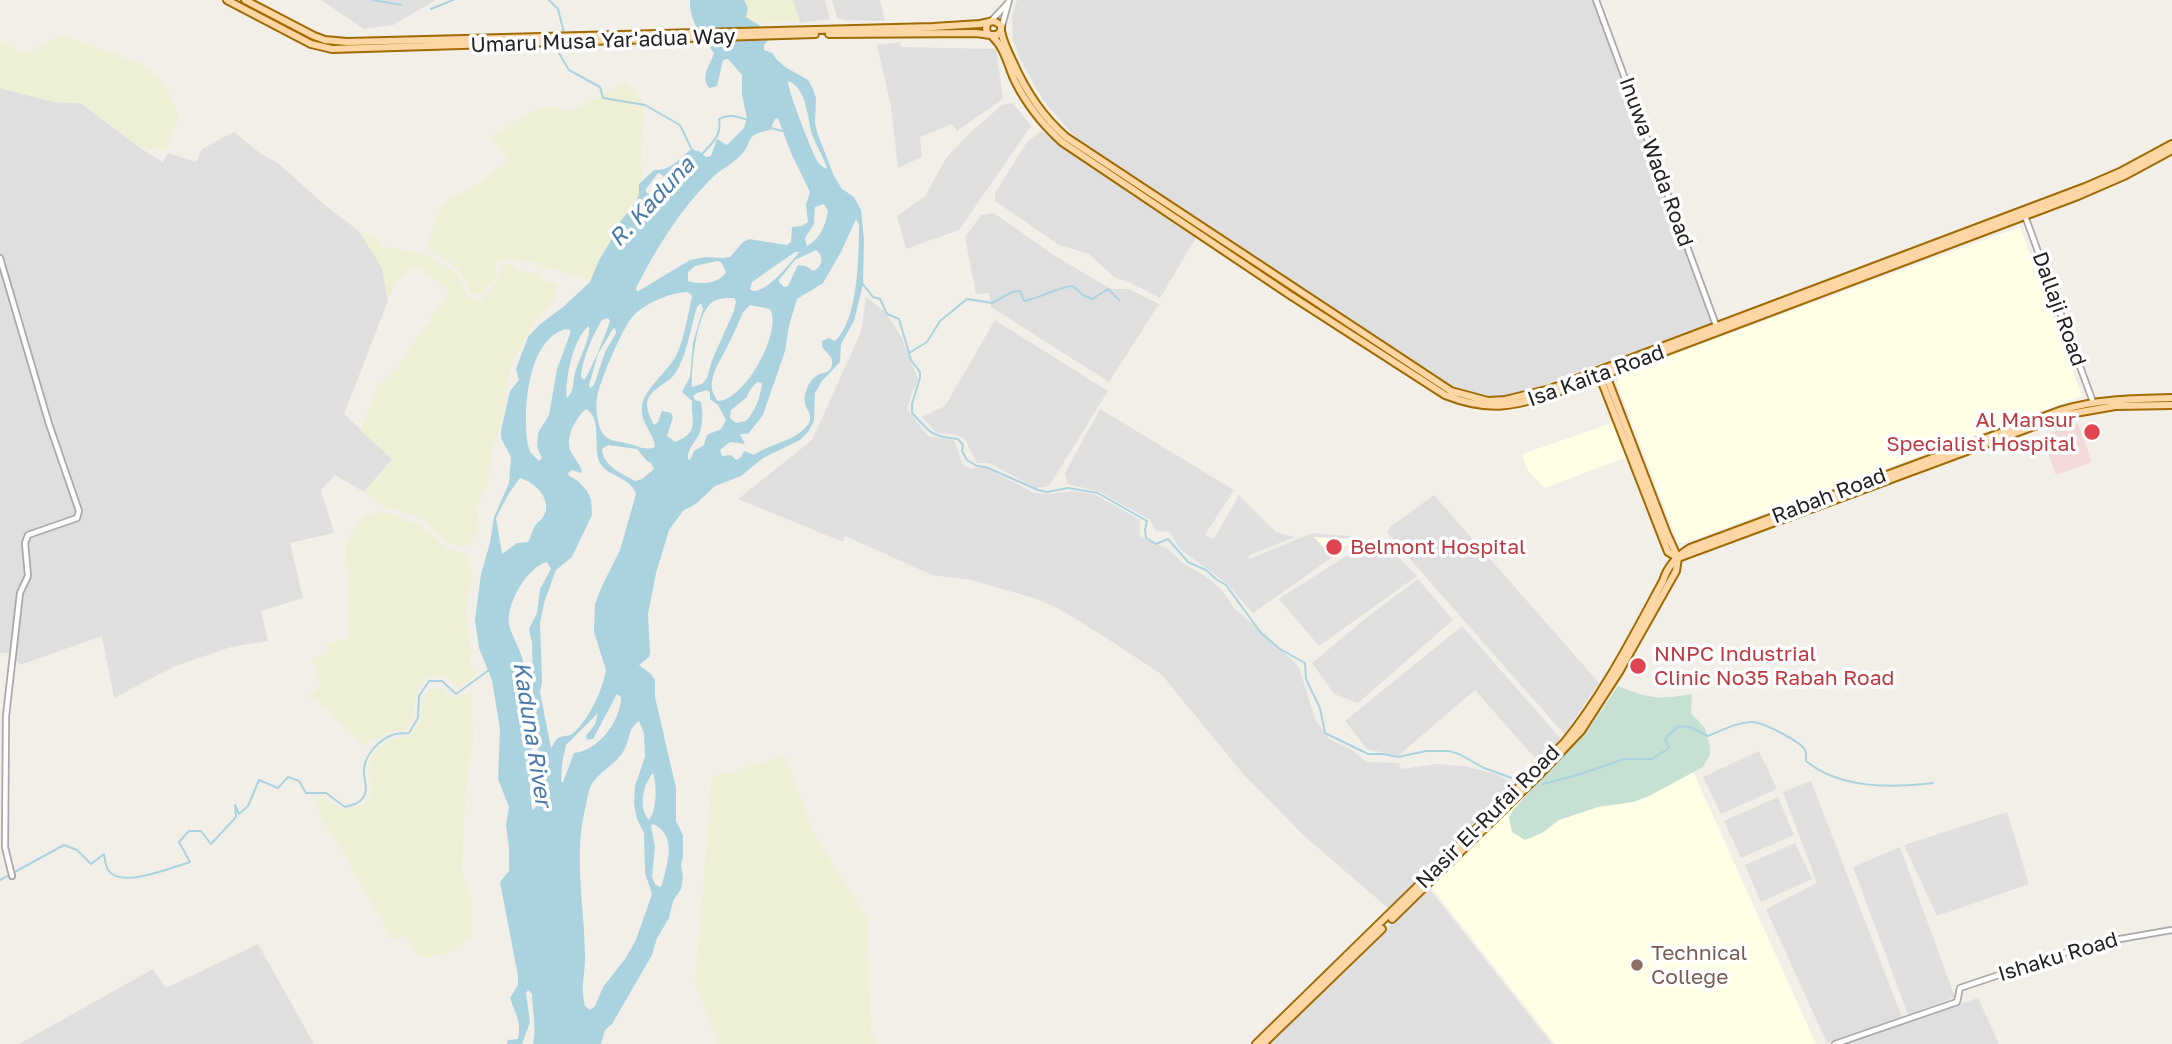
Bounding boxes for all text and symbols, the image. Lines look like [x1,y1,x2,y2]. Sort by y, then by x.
street label: Umaru Musa Yar'adua Way [470,24,736,58]
street label: Inuwa Wada Road [1614,74,1698,250]
water label: R. Kaduna [604,152,700,252]
street label: Dallaji Road [2027,248,2091,370]
street label: Isa Kaita Road [1524,340,1668,412]
place label: Al Mansur Specialist Hospital [1886,407,2076,457]
marker: Al Mansur Specialist Hospital [2082,422,2102,442]
street label: Rabah Road [1768,463,1890,529]
place label: Belmont Hospital [1350,534,1526,560]
marker: Belmont Hospital [1324,537,1344,557]
place label: NNPC Industrial Clinic No35 Rabah Road [1654,641,1894,691]
marker: NNPC Industrial Clinic No35 Rabah Road [1628,656,1648,676]
water label: Kaduna River [507,660,557,808]
street label: Nasir El-Rufai Road [1411,740,1565,894]
street label: Ishaku Road [1995,927,2121,987]
place label: Technical College [1651,940,1747,990]
marker: Technical College [1629,957,1645,973]

